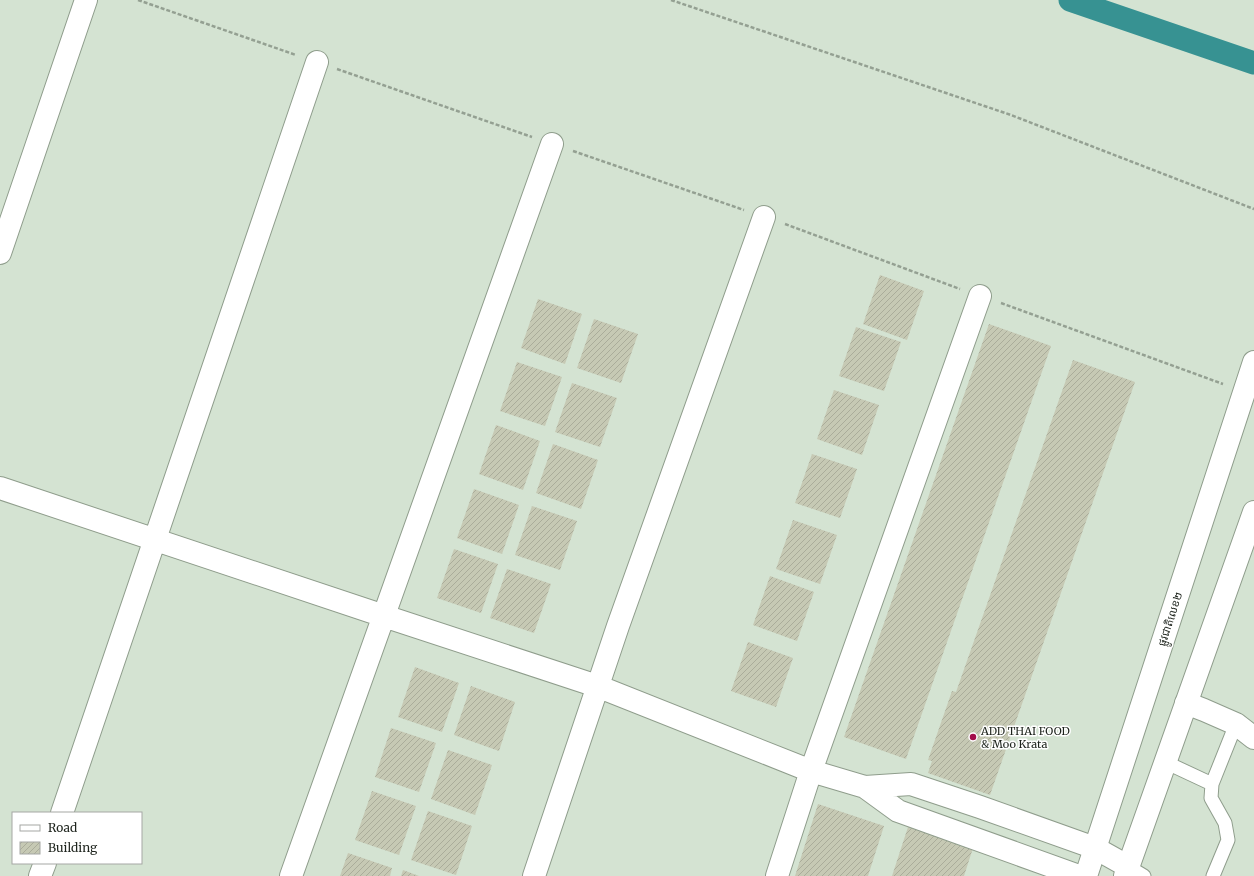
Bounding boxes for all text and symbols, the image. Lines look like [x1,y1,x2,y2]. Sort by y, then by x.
street label: ផ្លូវជាតិលេខ២ [1155,590,1188,649]
place label: ADD THAI FOOD & Moo Krata [980,724,1070,751]
marker: ADD THAI FOOD & Moo Krata [968,732,978,742]
legend [12,812,142,864]
text: Road [48,820,77,835]
text: Building [48,840,98,855]

